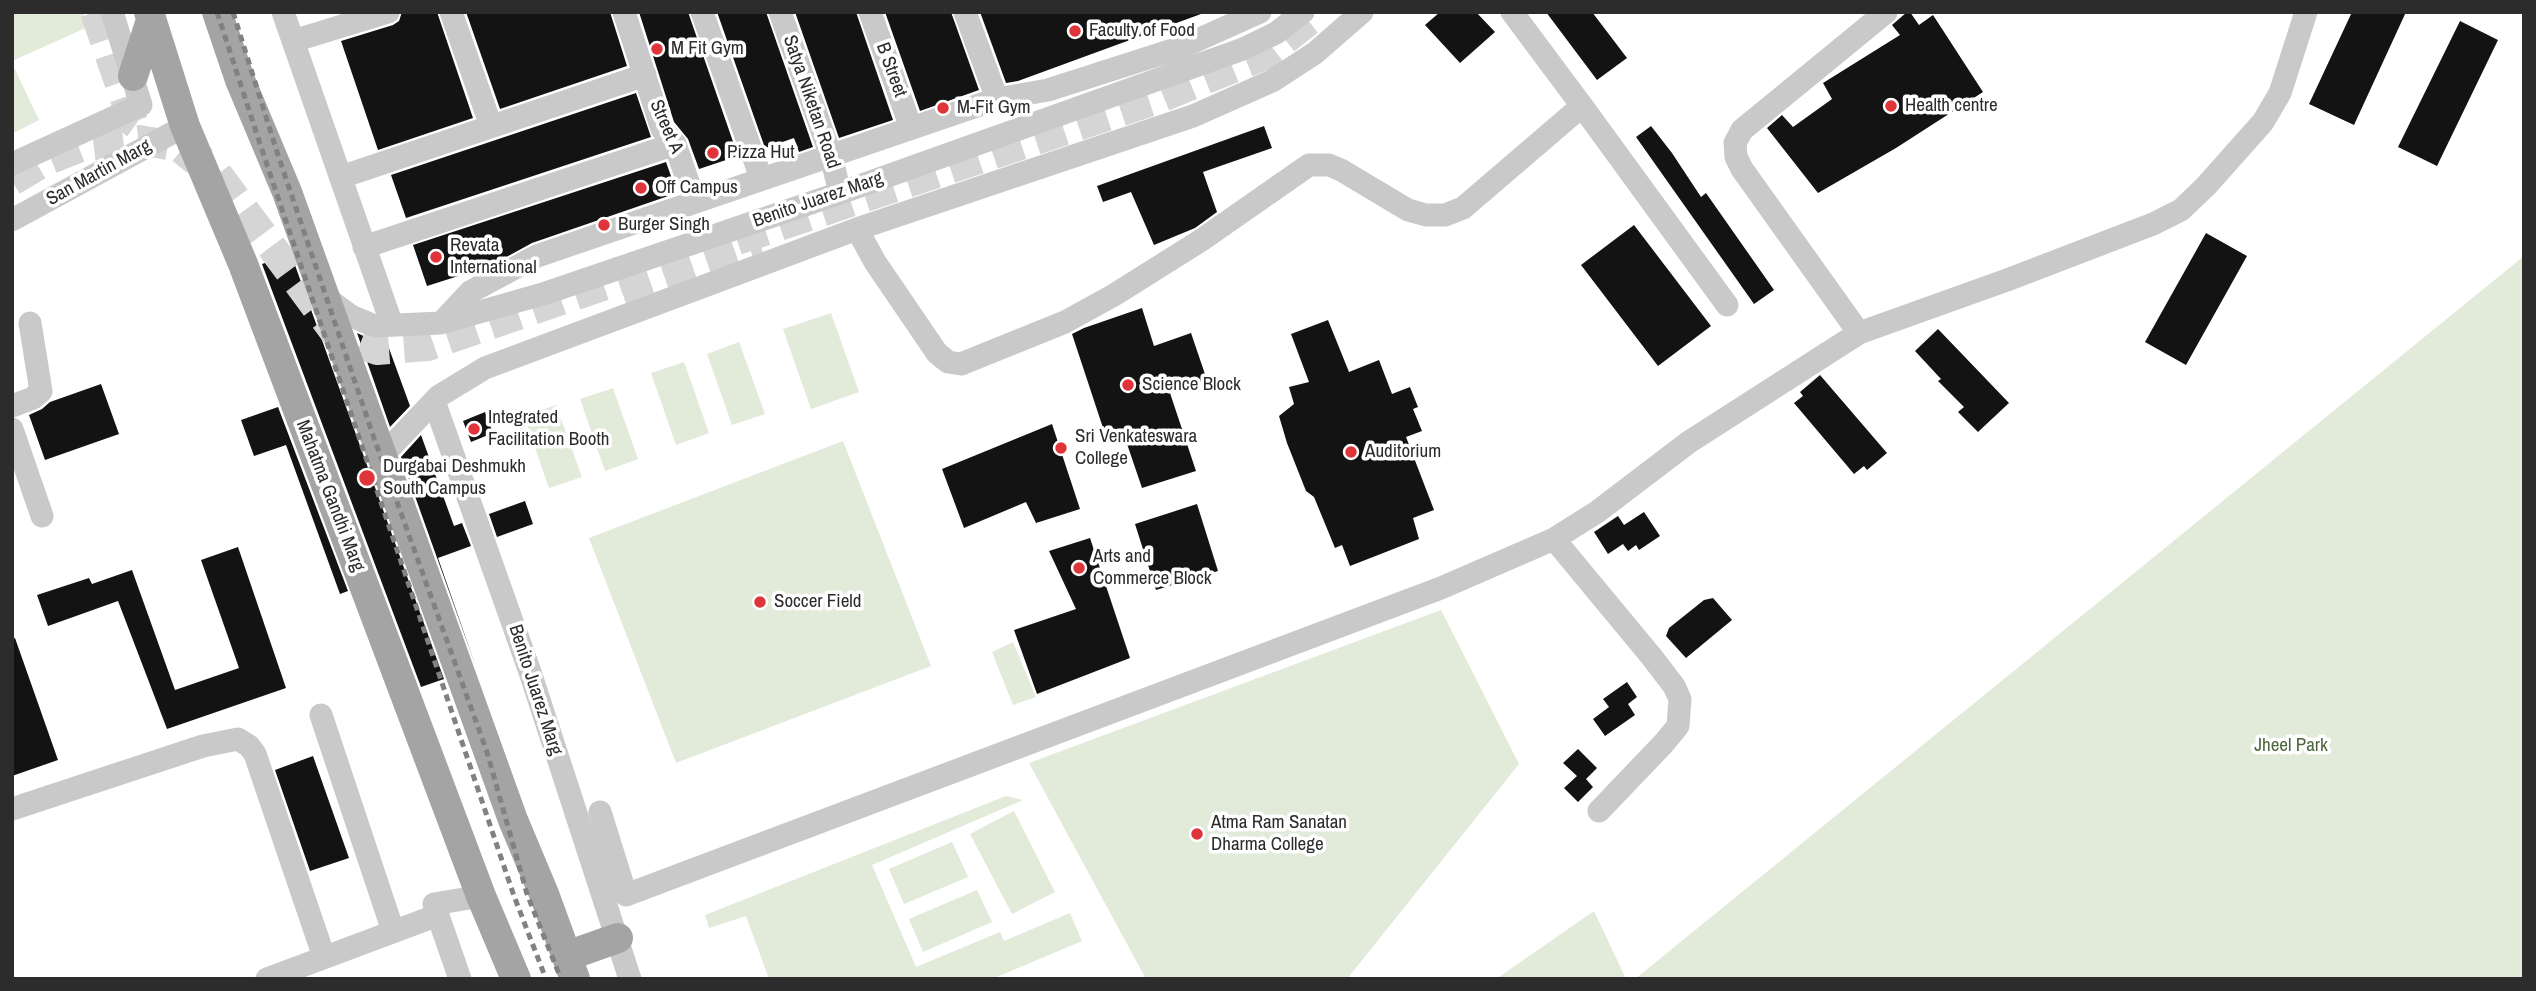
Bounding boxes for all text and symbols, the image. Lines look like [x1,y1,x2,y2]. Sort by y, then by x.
place label: Faculty of Food [1089,20,1195,42]
marker: Faculty of Food [1067,23,1083,39]
street label: Satya Niketan Road [778,32,844,172]
place label: M Fit Gym [671,38,744,60]
street label: B Street [871,40,911,100]
marker: M Fit Gym [649,41,665,57]
place label: Health centre [1905,95,1998,117]
street label: Street A [644,97,688,157]
place label: M-Fit Gym [957,97,1031,119]
marker: Health centre [1883,98,1899,114]
marker: M-Fit Gym [935,100,951,116]
street label: San Martin Marg [43,135,155,211]
place label: Pizza Hut [727,142,795,164]
marker: Pizza Hut [705,145,721,161]
street label: Benito Juarez Marg [750,167,886,233]
place label: Off Campus [655,177,738,199]
marker: Off Campus [633,180,649,196]
place label: Burger Singh [618,214,710,236]
marker: Burger Singh [596,217,612,233]
place label: Revata International [450,235,537,279]
marker: Revata International [428,249,444,265]
place label: Science Block [1142,374,1241,396]
marker: Science Block [1120,377,1136,393]
place label: Integrated Facilitation Booth [488,407,609,451]
street label: Mahatma Gandhi Marg [291,417,369,575]
marker: Integrated Facilitation Booth [466,421,482,437]
place label: Sri Venkateswara College [1075,426,1197,470]
marker: Sri Venkateswara College [1053,440,1069,456]
place label: Auditorium [1365,441,1441,463]
marker: Auditorium [1343,444,1359,460]
place label: Durgabai Deshmukh South Campus [383,456,526,500]
marker: Durgabai Deshmukh South Campus [357,468,377,488]
place label: Arts and Commerce Block [1093,546,1212,590]
marker: Arts and Commerce Block [1071,560,1087,576]
place label: Soccer Field [774,591,861,613]
marker: Soccer Field [752,594,768,610]
street label: Benito Juarez Marg [503,622,567,758]
park label: Jheel Park [2254,735,2328,757]
place label: Atma Ram Sanatan Dharma College [1211,812,1347,856]
marker: Atma Ram Sanatan Dharma College [1189,826,1205,842]

